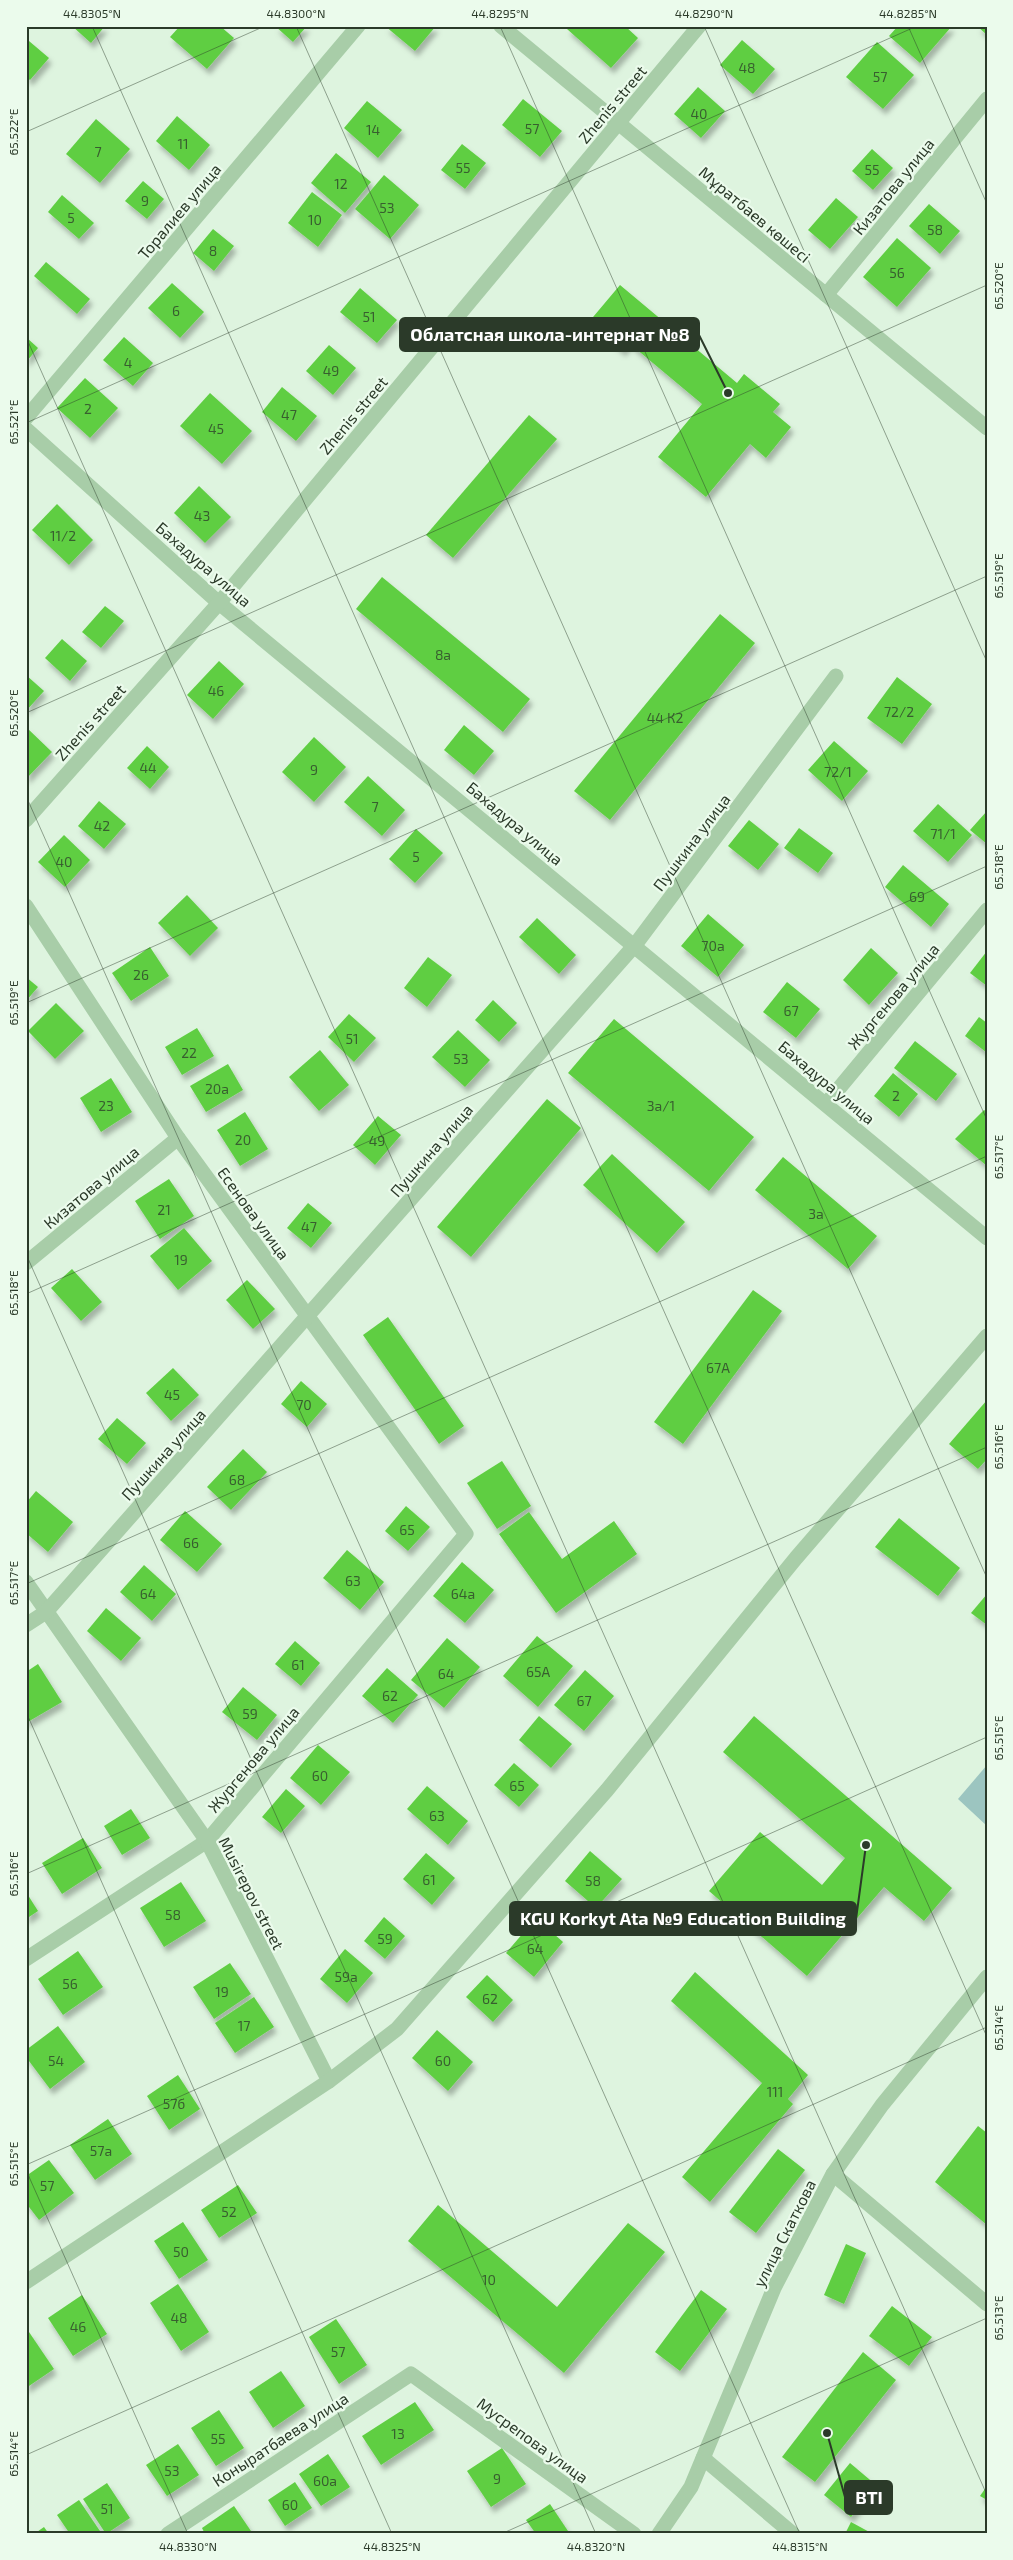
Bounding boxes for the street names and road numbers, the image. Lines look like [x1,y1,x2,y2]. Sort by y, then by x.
street label: Zhenis street [574,61,650,147]
street label: Кизатова улица [848,134,938,239]
street label: Торалиев улица [133,159,225,263]
street label: Мұратбаев көшесі [695,162,815,266]
street label: Zhenis street [315,372,391,458]
street label: Бахадура улица [152,517,255,611]
street label: Zhenis street [51,680,129,764]
street label: Бахадура улица [462,777,567,870]
street label: Пушкина улица [648,790,734,895]
street label: Жургенова улица [843,939,944,1053]
street label: Бахадура улица [774,1036,879,1129]
street label: Пушкина улица [386,1100,477,1201]
street label: Кизатова улица [39,1142,143,1233]
street label: Есенова улица [213,1163,294,1264]
street label: Пушкина улица [117,1404,210,1504]
street label: Жургенова улица [203,1702,304,1816]
street label: Musirepov street [215,1834,289,1952]
street label: улица Скаткова [749,2176,820,2290]
street label: Коныратбаева улица [209,2388,352,2491]
street label: Мусрепова улица [473,2393,592,2487]

